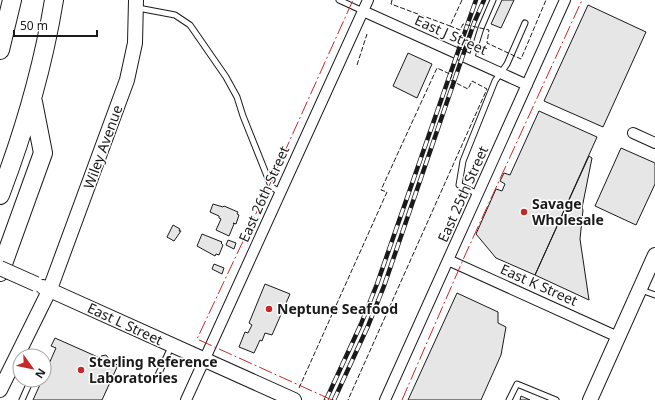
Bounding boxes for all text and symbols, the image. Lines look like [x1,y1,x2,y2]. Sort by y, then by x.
street label: East J Street [412,10,491,59]
scale bar [14,12,97,38]
text: 50 m [20,17,48,34]
street label: Wiley Avenue [79,102,127,191]
street label: East 26th Street [234,143,293,245]
street label: East 25th Street [433,143,492,245]
place label: Savage Wholesale [532,194,604,229]
marker: Savage Wholesale [519,207,529,217]
street label: East K Street [498,259,581,310]
street label: East L Street [84,298,166,349]
place label: Neptune Seafood [277,299,398,318]
marker: Neptune Seafood [264,304,274,314]
north arrow [12,348,52,388]
place label: Sterling Reference Laboratories [89,352,218,387]
marker: Sterling Reference Laboratories [76,365,86,375]
text: N [32,366,50,382]

